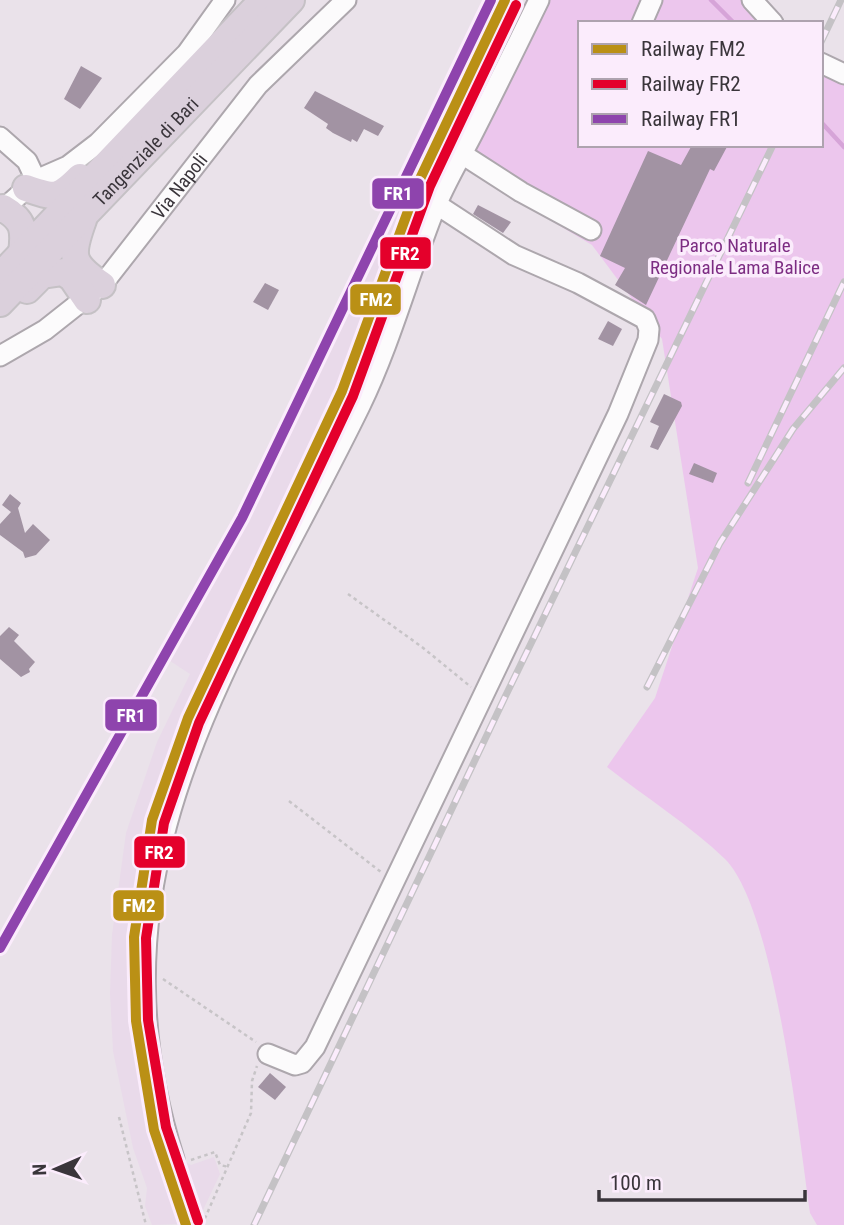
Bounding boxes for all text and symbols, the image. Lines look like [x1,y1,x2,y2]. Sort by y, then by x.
legend [578,21,823,147]
text: Railway FM2 [641,37,745,61]
text: Railway FR2 [641,72,741,96]
street label: Tangenziale di Bari [88,92,203,211]
text: Railway FR1 [641,107,741,131]
street label: Via Napoli [146,149,212,224]
line badge: FR1 [371,177,425,210]
text: FR1 [383,182,413,205]
park label: Parco Naturale Regionale Lama Balice [650,234,820,279]
line badge: FR2 [379,236,432,270]
text: FR2 [390,242,420,265]
line badge: FM2 [349,283,402,316]
text: FM2 [359,288,393,311]
line badge: FR1 [104,698,158,732]
text: FR1 [116,704,146,727]
line badge: FR2 [133,835,186,869]
text: FR2 [144,841,174,864]
line badge: FM2 [112,889,165,922]
text: FM2 [122,894,156,917]
north arrow [21,1134,91,1204]
scale bar [599,1158,806,1202]
text: N [28,1163,51,1176]
text: 100 m [610,1171,662,1195]

